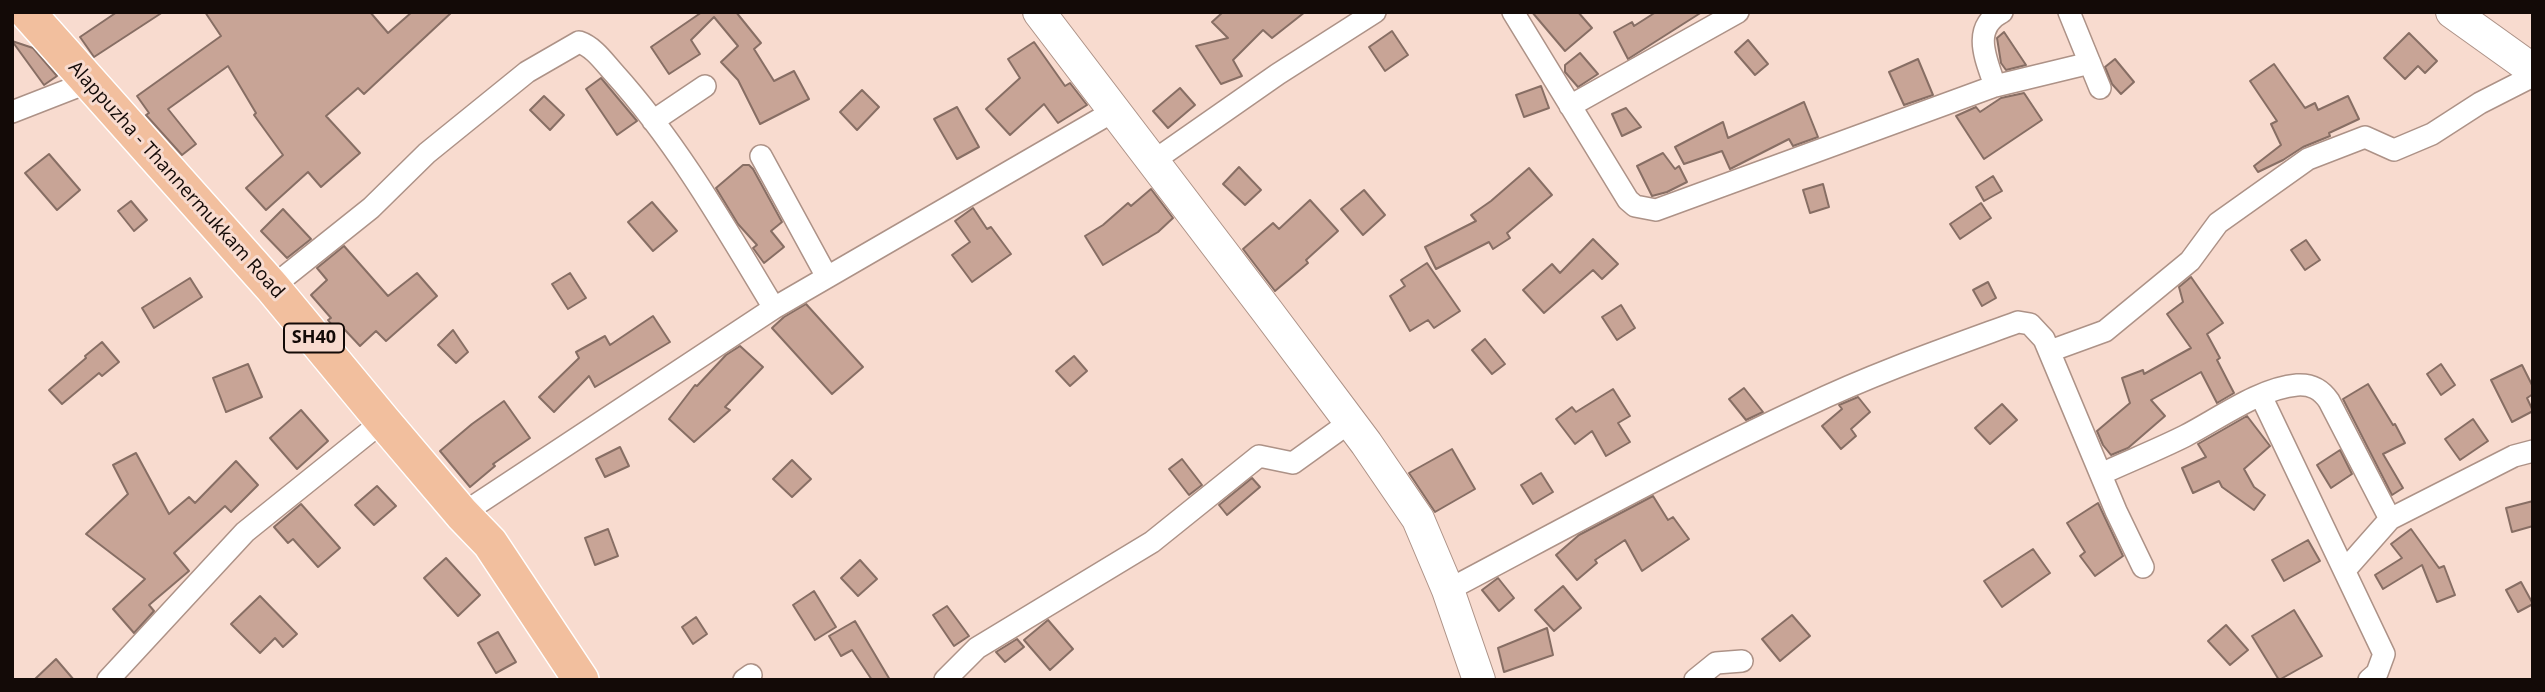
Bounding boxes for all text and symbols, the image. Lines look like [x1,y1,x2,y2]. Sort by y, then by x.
street label: Alappuzha - Thannermukkam Road [63,57,289,303]
road number: SH40 [284,324,344,352]

